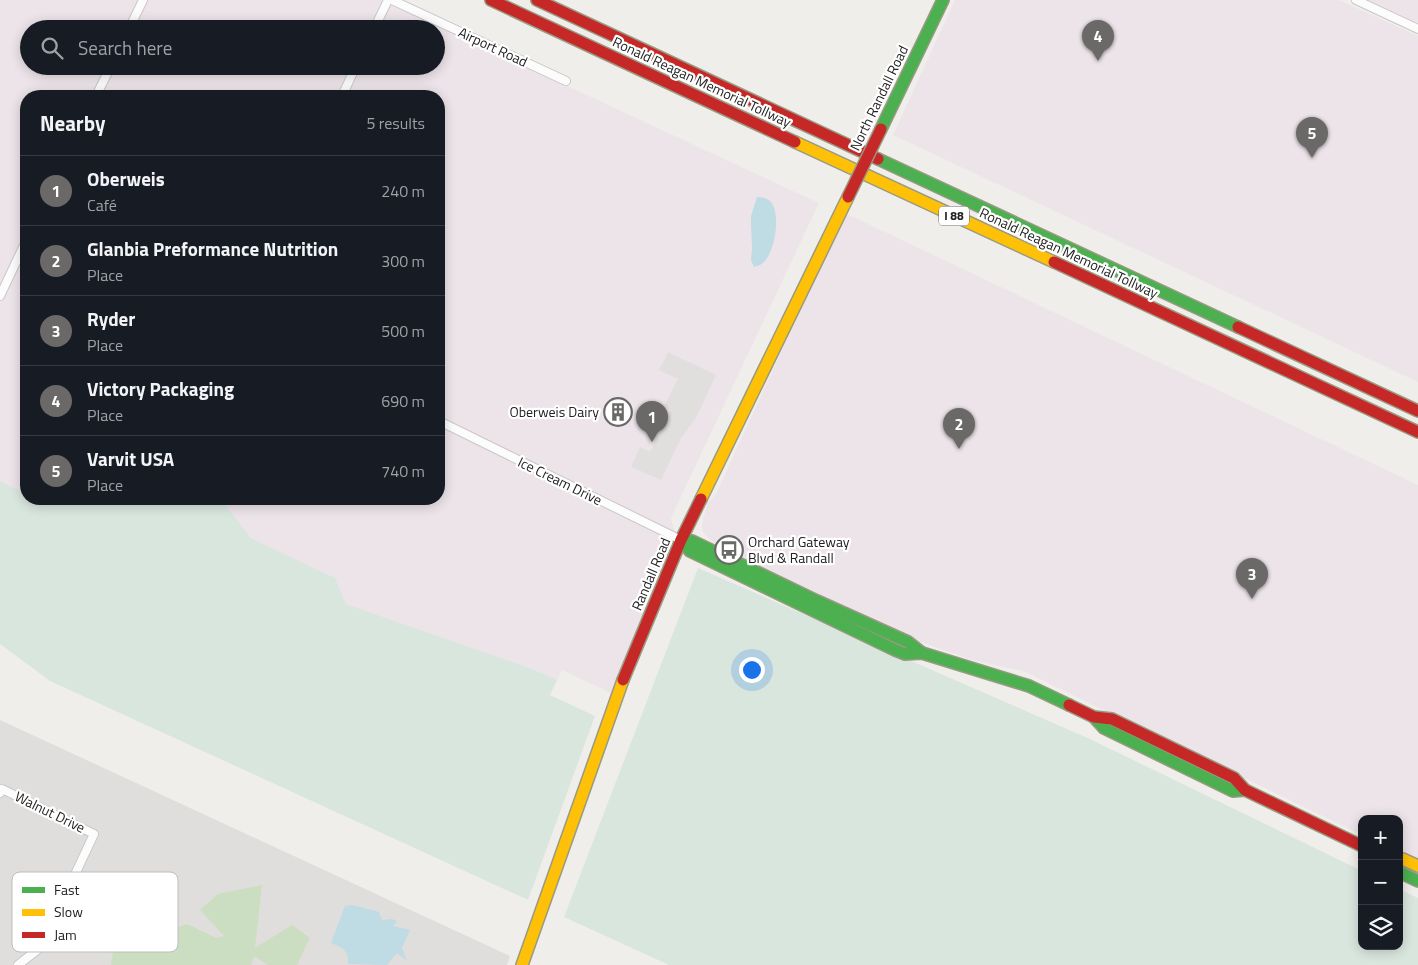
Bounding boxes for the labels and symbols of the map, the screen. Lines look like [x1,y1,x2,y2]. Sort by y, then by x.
pin: 4 [1082,20,1114,61]
street label: Airport Road [455,21,531,72]
street label: Ronald Reagan Memorial Tollway [609,31,795,132]
street label: North Randall Road [844,42,913,154]
pin: 5 [1296,117,1328,158]
street label: Ronald Reagan Memorial Tollway [976,202,1162,303]
road number: I 88 [939,207,969,226]
building icon: Oberweis Dairy [603,397,633,427]
place label: Oberweis Dairy [509,401,599,422]
pin: 1 [636,401,668,442]
pin: 2 [943,408,975,449]
street label: Ice Cream Drive [515,451,606,510]
place label: Orchard Gateway Blvd & Randall [748,531,850,568]
street label: Randall Road [626,534,675,614]
bus stop icon: Orchard Gateway Blvd & Randall [714,535,744,565]
pin: 3 [1236,558,1268,599]
your location [739,657,765,683]
street label: Walnut Drive [11,785,89,838]
legend [12,872,178,952]
text: Fast [54,879,79,900]
text: Slow [54,901,83,922]
text: Jam [54,924,77,945]

